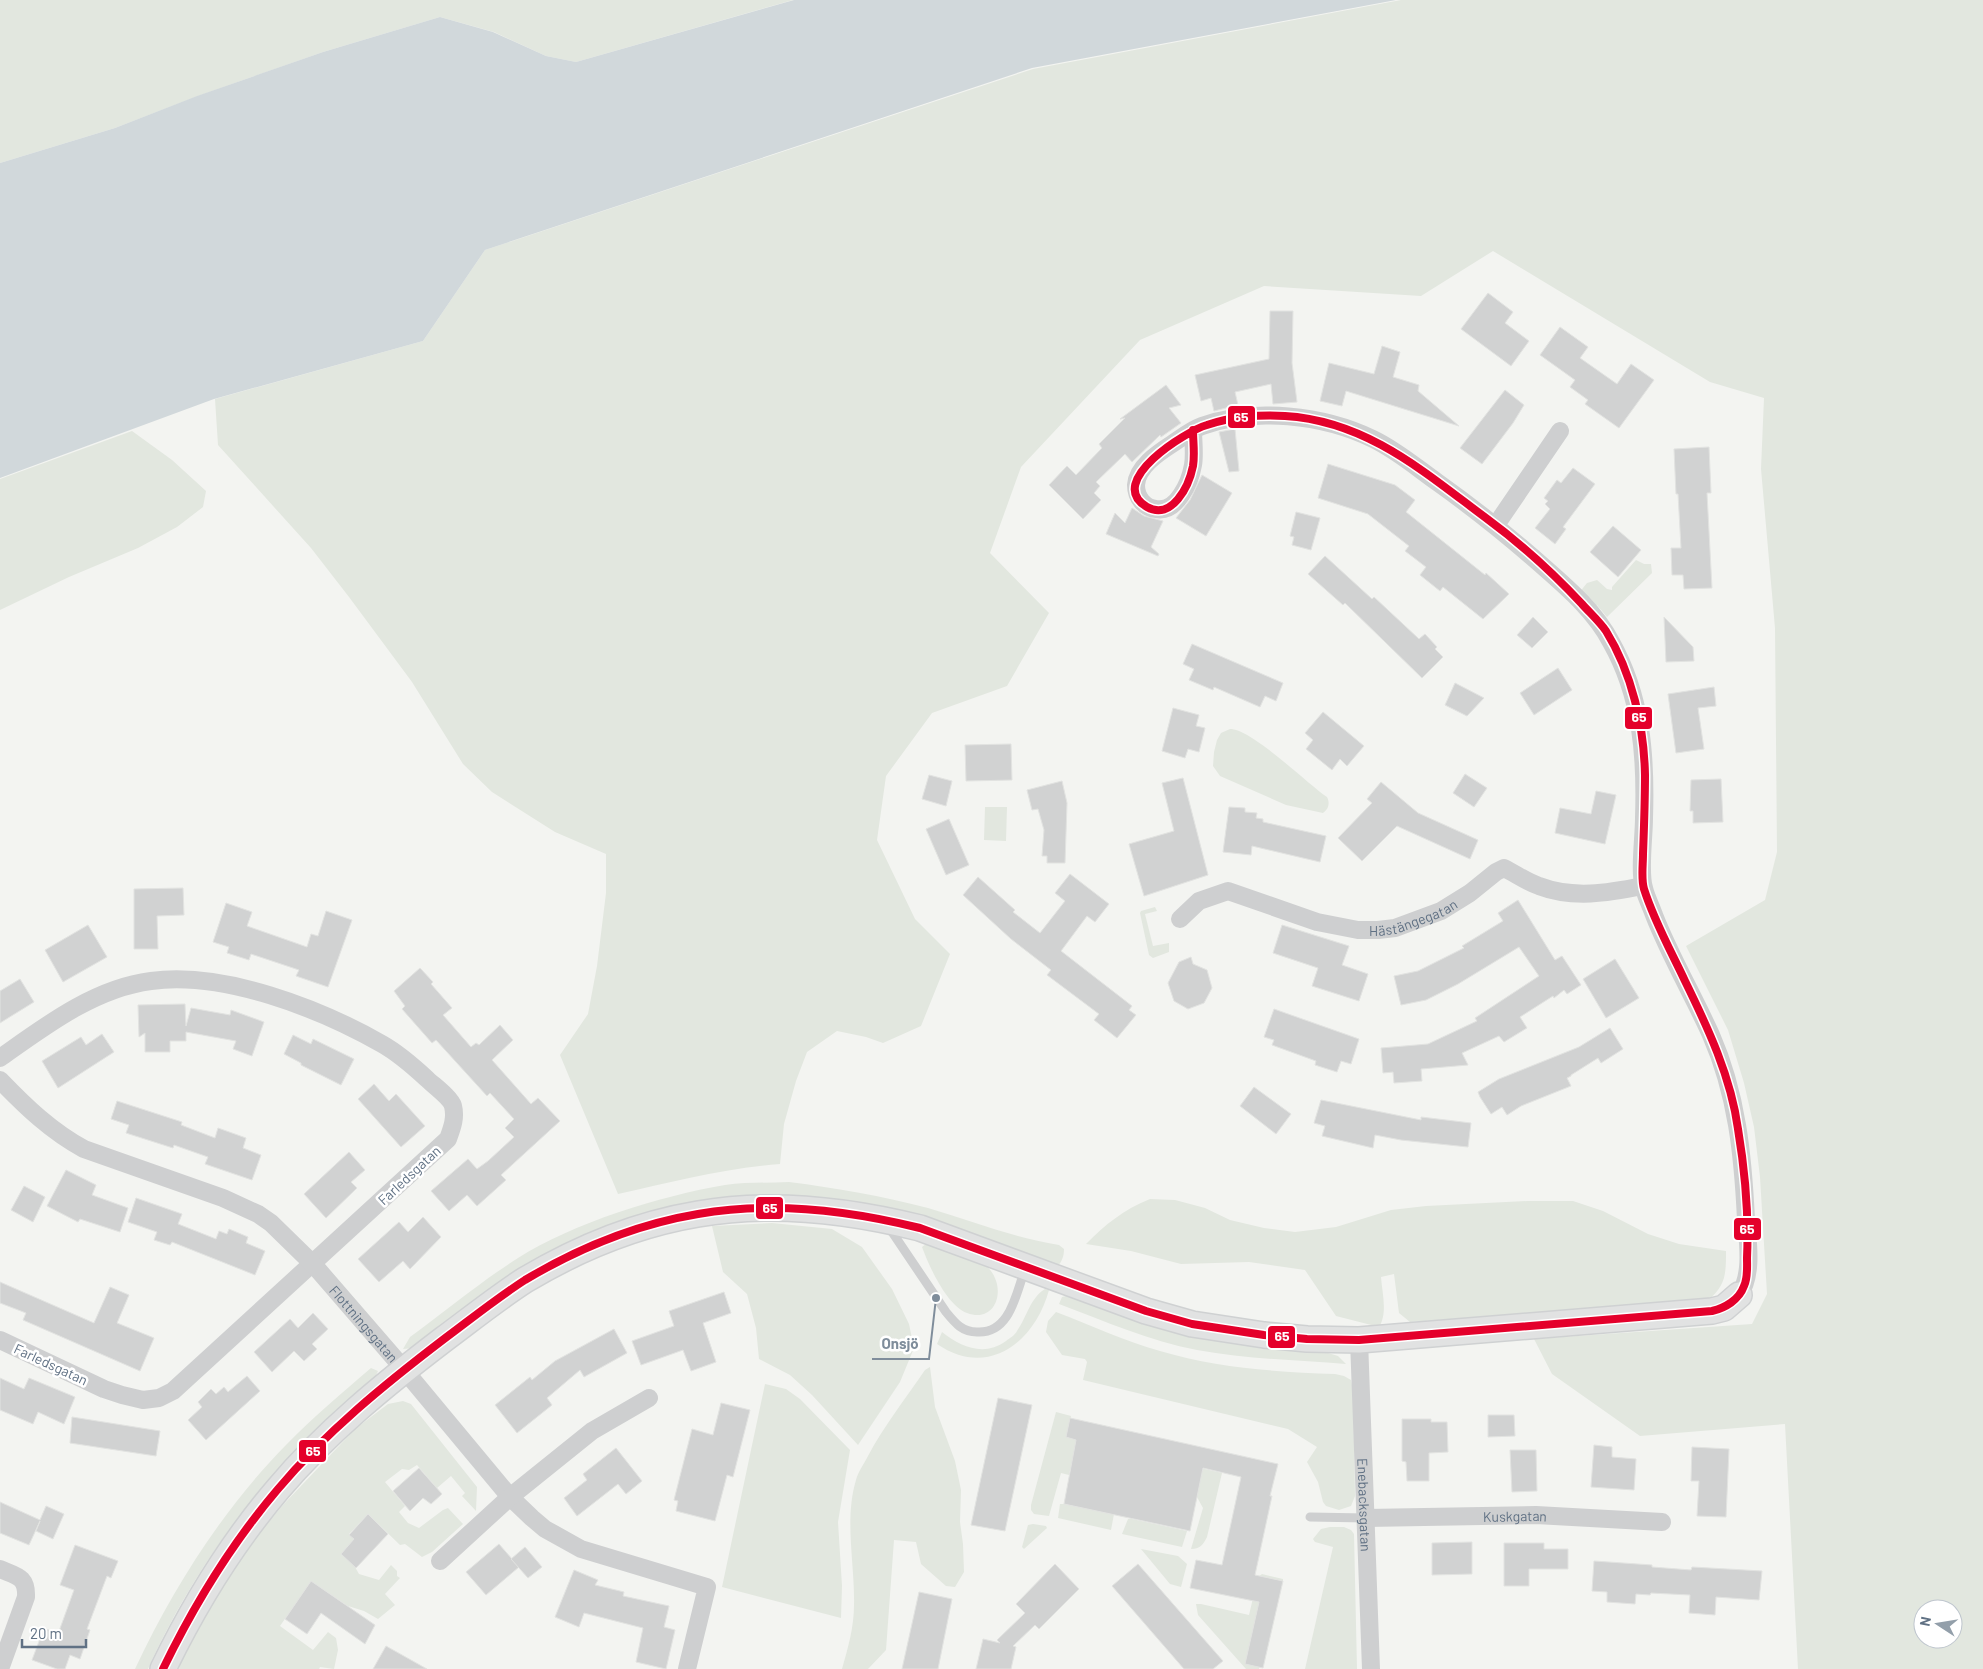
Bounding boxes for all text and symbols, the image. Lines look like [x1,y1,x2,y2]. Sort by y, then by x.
line badge: 65 [1227,405,1256,429]
text: 65 [1233,408,1249,425]
line badge: 65 [1624,706,1653,730]
text: 65 [1631,708,1647,725]
street label: Hästängegatan [1369,895,1460,939]
street label: Farledsgatan [374,1142,444,1208]
line badge: 65 [755,1196,784,1220]
text: 65 [762,1199,778,1216]
line badge: 65 [1733,1217,1762,1241]
text: 65 [1739,1220,1755,1237]
street label: Flottningsgatan [326,1281,402,1365]
line badge: 65 [1267,1325,1296,1349]
text: 65 [1274,1327,1290,1344]
callout: Onsjö [872,1329,929,1359]
text: Onsjö [881,1334,919,1352]
street label: Farledsgatan [12,1340,90,1388]
line badge: 65 [298,1439,327,1463]
text: 65 [305,1442,321,1459]
street label: Enebacksgatan [1355,1458,1375,1552]
street label: Kuskgatan [1483,1506,1547,1524]
north arrow [1913,1599,1963,1649]
text: N [1916,1615,1934,1628]
scale bar [22,1616,86,1648]
text: 20 m [30,1624,62,1642]

